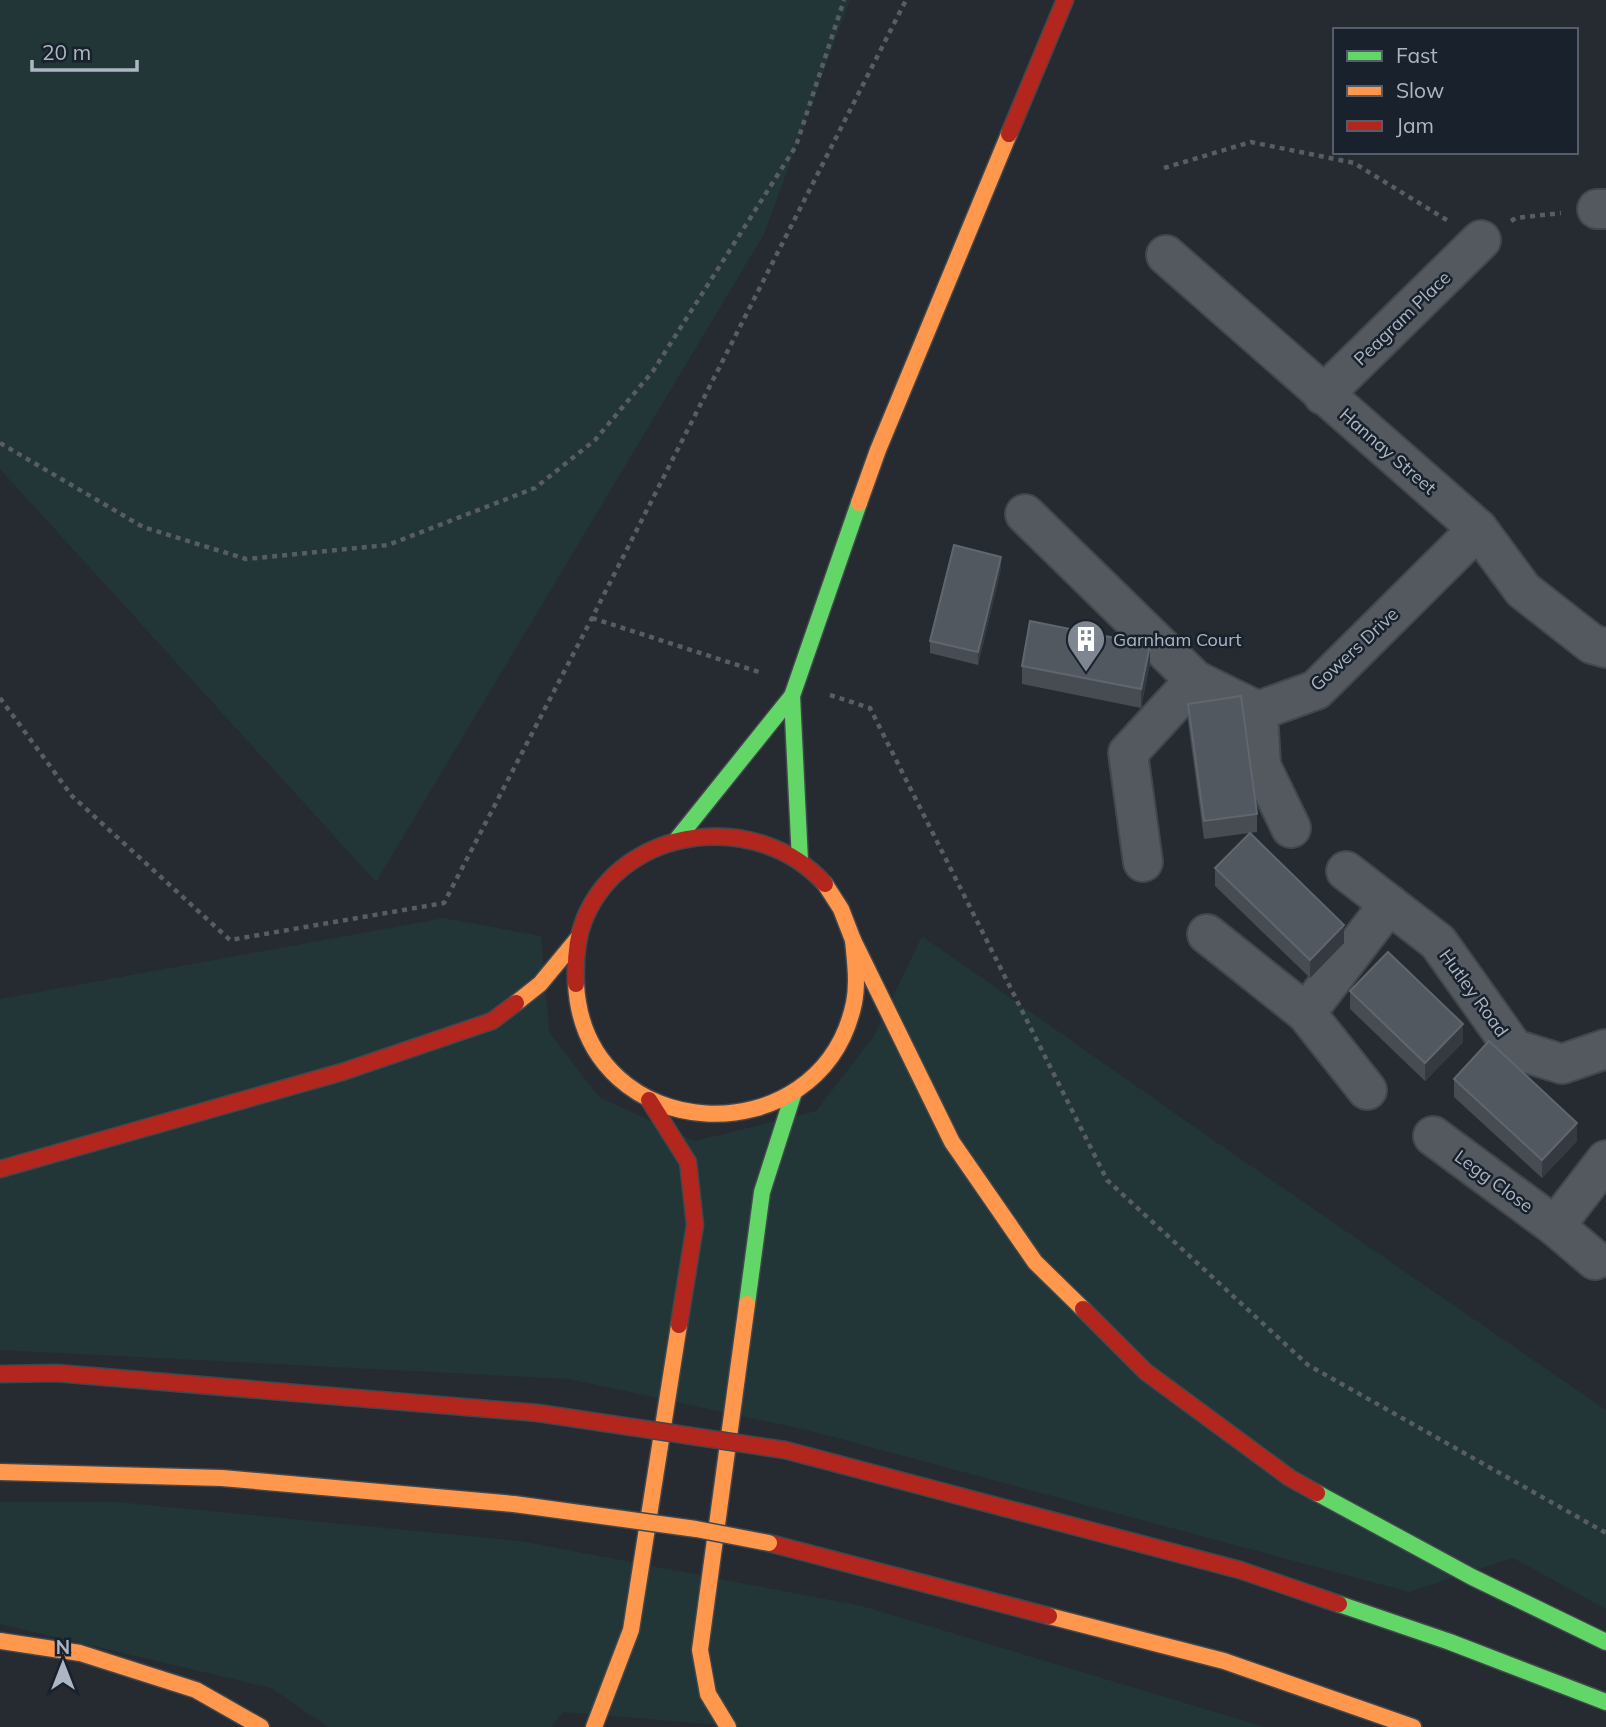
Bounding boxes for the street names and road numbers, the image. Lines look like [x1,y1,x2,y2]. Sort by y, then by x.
street label: Peagram Place [1349,266,1455,370]
street label: Hannay Street [1335,403,1441,499]
street label: Gowers Drive [1305,602,1403,696]
street label: Hutley Road [1434,945,1514,1041]
street label: Legg Close [1450,1145,1538,1217]

